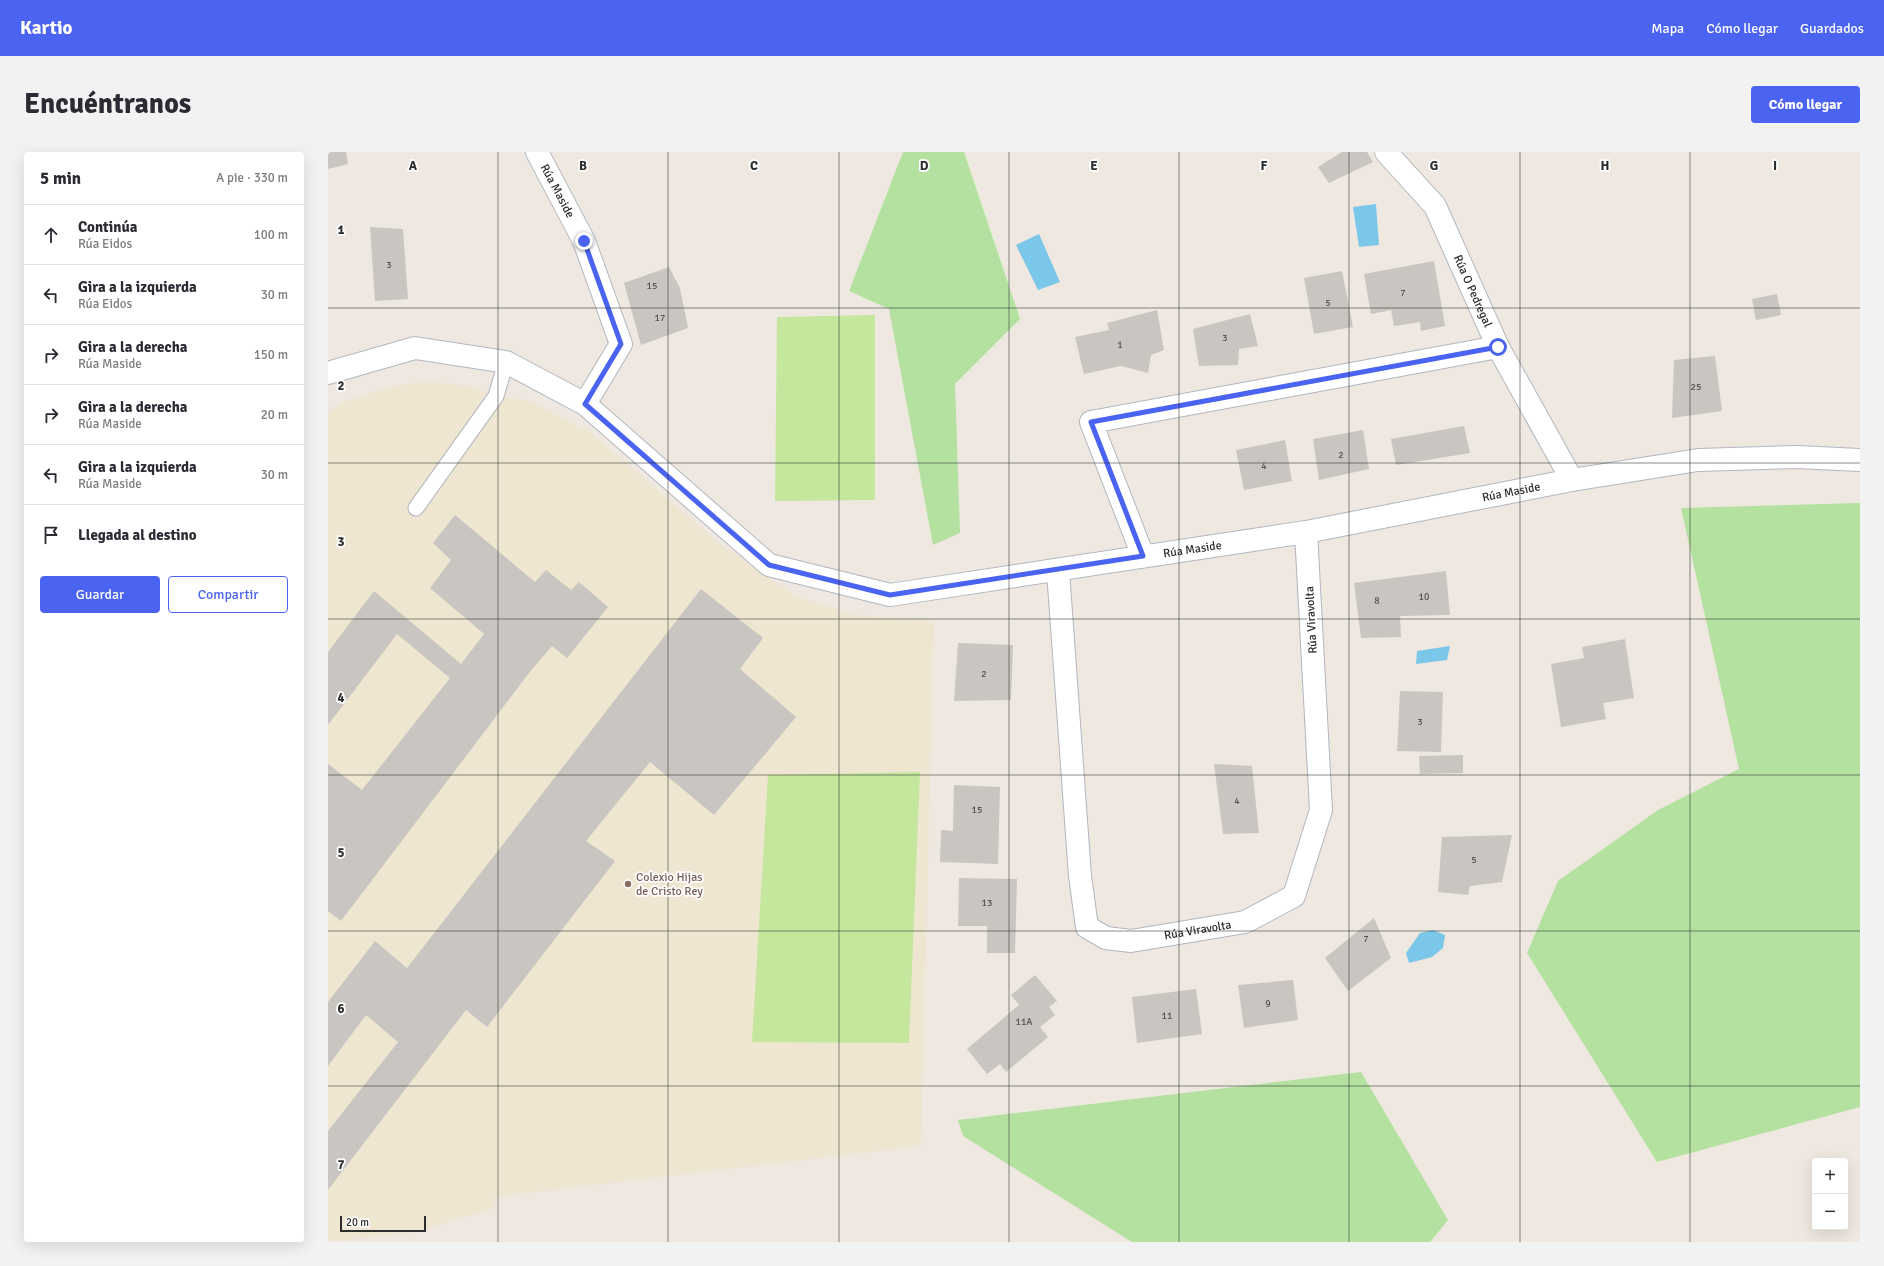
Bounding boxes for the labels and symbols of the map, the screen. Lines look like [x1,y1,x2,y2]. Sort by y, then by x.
text: A [409,158,418,174]
text: B [579,158,587,174]
text: C [750,158,758,174]
text: D [920,158,929,174]
text: E [1090,158,1098,174]
text: F [1261,158,1268,174]
text: G [1430,158,1438,174]
text: H [1601,158,1609,174]
text: I [1773,158,1777,174]
street label: Rúa Maside [537,162,578,221]
text: 1 [337,222,345,238]
route end [575,232,593,250]
street label: Rúa O Pedregal [1450,253,1495,330]
house number: 3 [386,259,392,271]
house number: 15 [647,280,657,292]
house number: 7 [1400,287,1406,299]
house number: 5 [1325,297,1331,309]
house number: 17 [655,312,665,324]
house number: 3 [1222,332,1228,344]
route start [1489,338,1507,356]
house number: 1 [1117,339,1123,351]
text: 2 [337,378,345,394]
house number: 25 [1691,381,1701,393]
house number: 2 [1338,449,1344,461]
house number: 4 [1261,460,1267,472]
street label: Rúa Maside [1481,479,1542,505]
text: 3 [337,534,345,550]
street label: Rúa Maside [1162,538,1223,562]
street label: Rúa Viravolta [1302,586,1321,654]
house number: 10 [1419,591,1429,603]
house number: 8 [1374,595,1380,607]
house number: 2 [981,668,987,680]
text: 4 [337,690,345,706]
house number: 3 [1417,716,1423,728]
house number: 4 [1234,795,1240,807]
house number: 15 [972,804,982,816]
text: 5 [337,845,345,861]
house number: 5 [1471,854,1477,866]
place label: Colexio Hijas de Cristo Rey [636,870,703,899]
marker: Colexio Hijas de Cristo Rey [623,879,633,889]
house number: 13 [982,897,992,909]
street label: Rúa Viravolta [1163,917,1232,943]
house number: 7 [1363,933,1369,945]
house number: 9 [1265,998,1271,1010]
text: 6 [337,1001,345,1017]
house number: 11 [1162,1010,1172,1022]
house number: 11A [1016,1016,1032,1028]
text: 7 [337,1157,345,1173]
scale bar [340,1214,426,1233]

